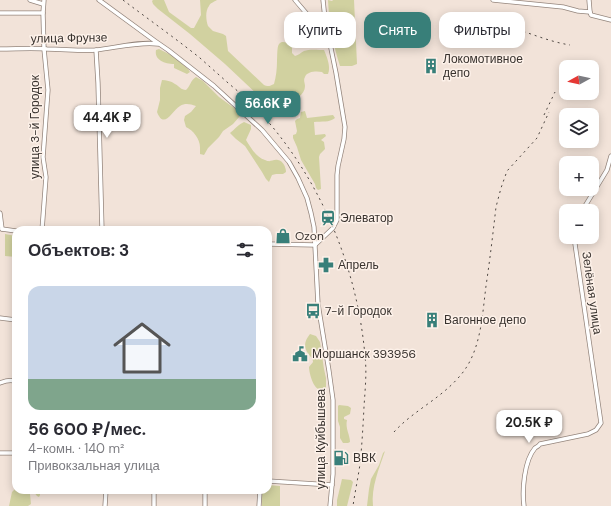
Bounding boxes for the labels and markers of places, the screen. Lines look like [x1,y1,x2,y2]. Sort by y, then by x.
place label: Локомотивное депо [443,51,523,81]
building icon: Локомотивное депо [422,57,440,75]
pin: 56.6K ₽ [231,91,305,125]
pin: 44.4K ₽ [70,105,144,139]
station icon: Элеватор [319,209,337,227]
place label: Элеватор [340,210,394,226]
shop icon: Ozon [274,227,292,245]
place label: Ozon [295,228,324,244]
pharmacy icon: Апрель [317,256,335,274]
place label: Апрель [338,257,379,273]
bus stop icon: 7-й Городок [304,302,322,320]
place label: 7-й Городок [325,303,393,319]
building icon: Вагонное депо [423,311,441,329]
place label: Вагонное депо [444,312,526,328]
public building icon: Моршанск 393956 [291,345,309,363]
place label: Моршанск 393956 [312,346,416,362]
pin: 20.5K ₽ [492,410,566,444]
fuel station icon: ВВК [332,449,350,467]
place label: ВВК [353,450,376,466]

